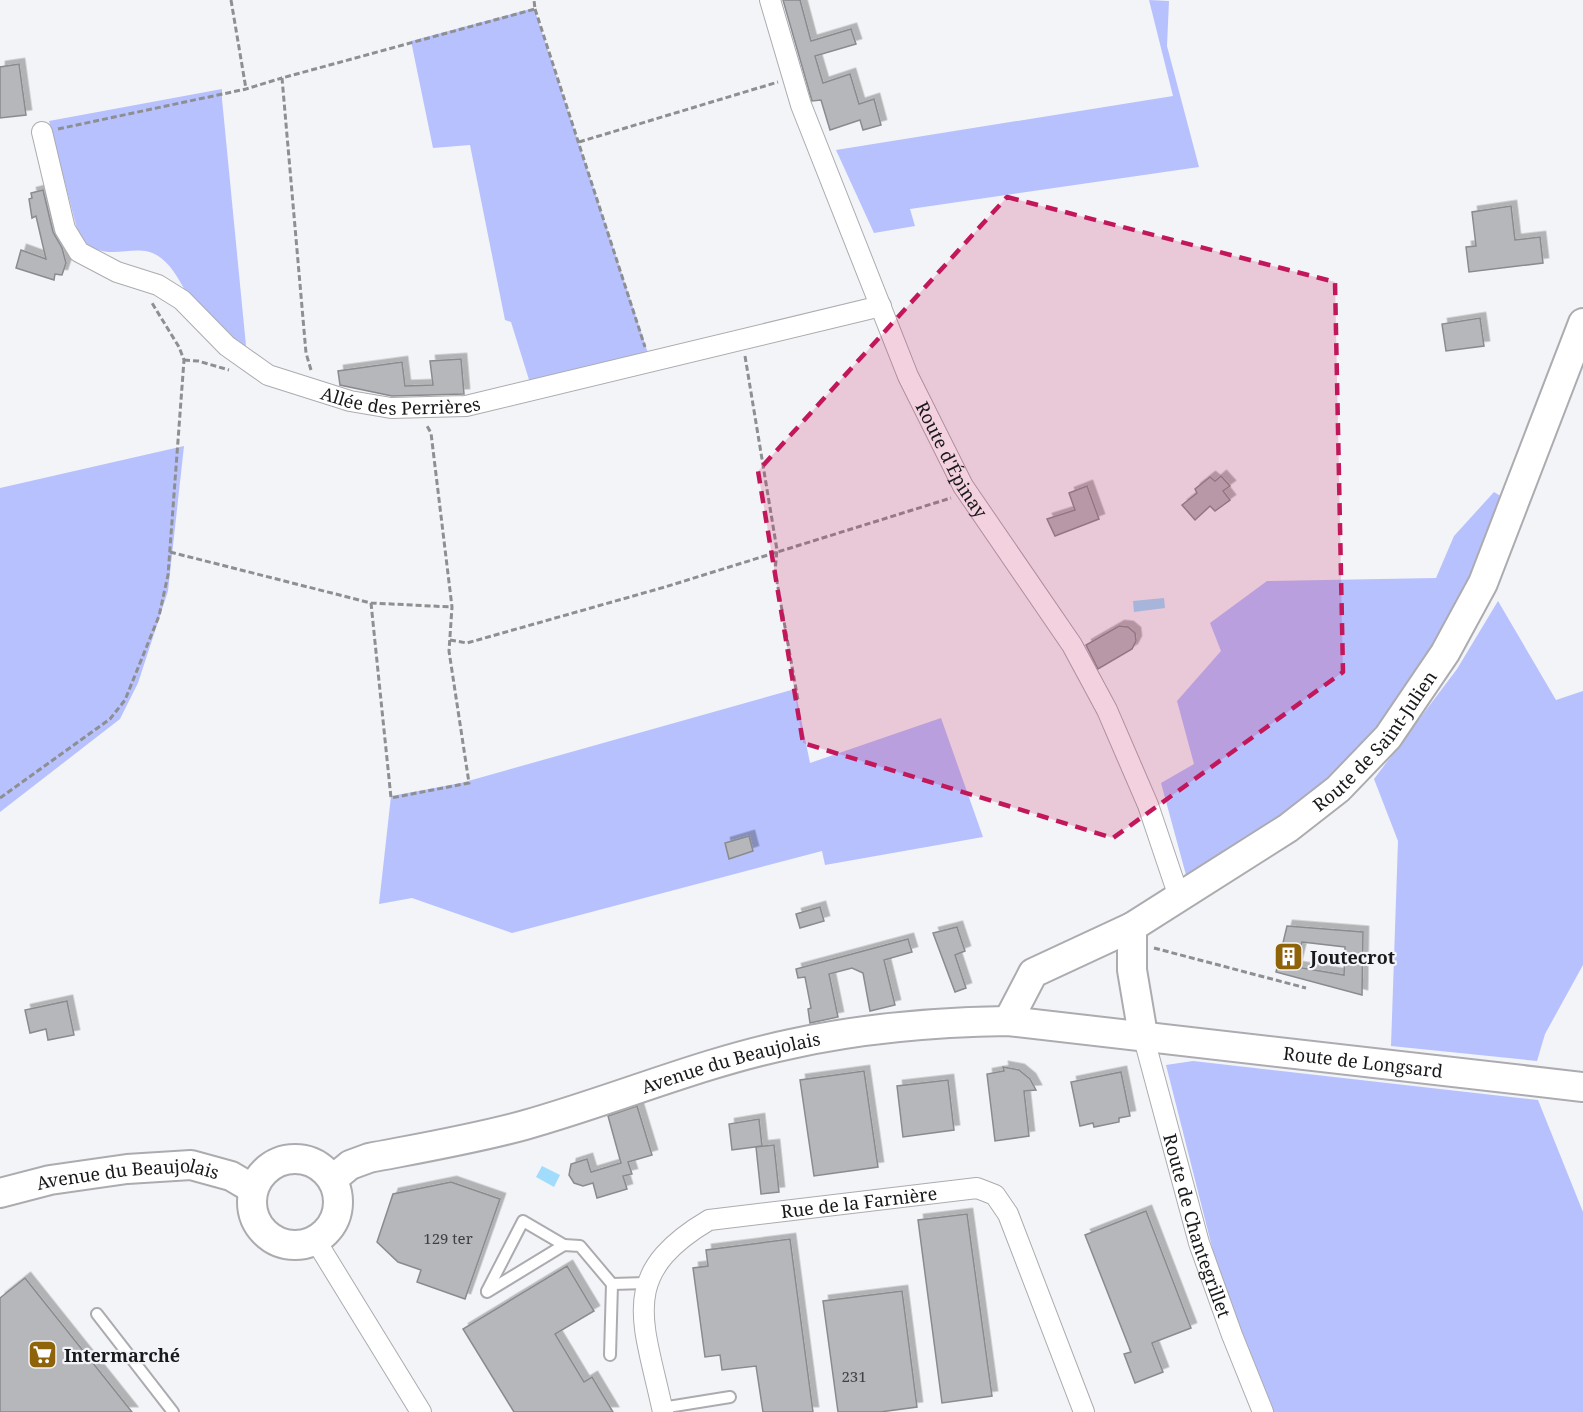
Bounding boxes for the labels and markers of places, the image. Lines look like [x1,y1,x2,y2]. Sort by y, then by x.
building icon: Joutecrot [1273,941,1305,973]
place label: Joutecrot [1309,945,1395,969]
supermarket icon: Intermarché [27,1339,59,1371]
place label: Intermarché [64,1343,180,1367]

